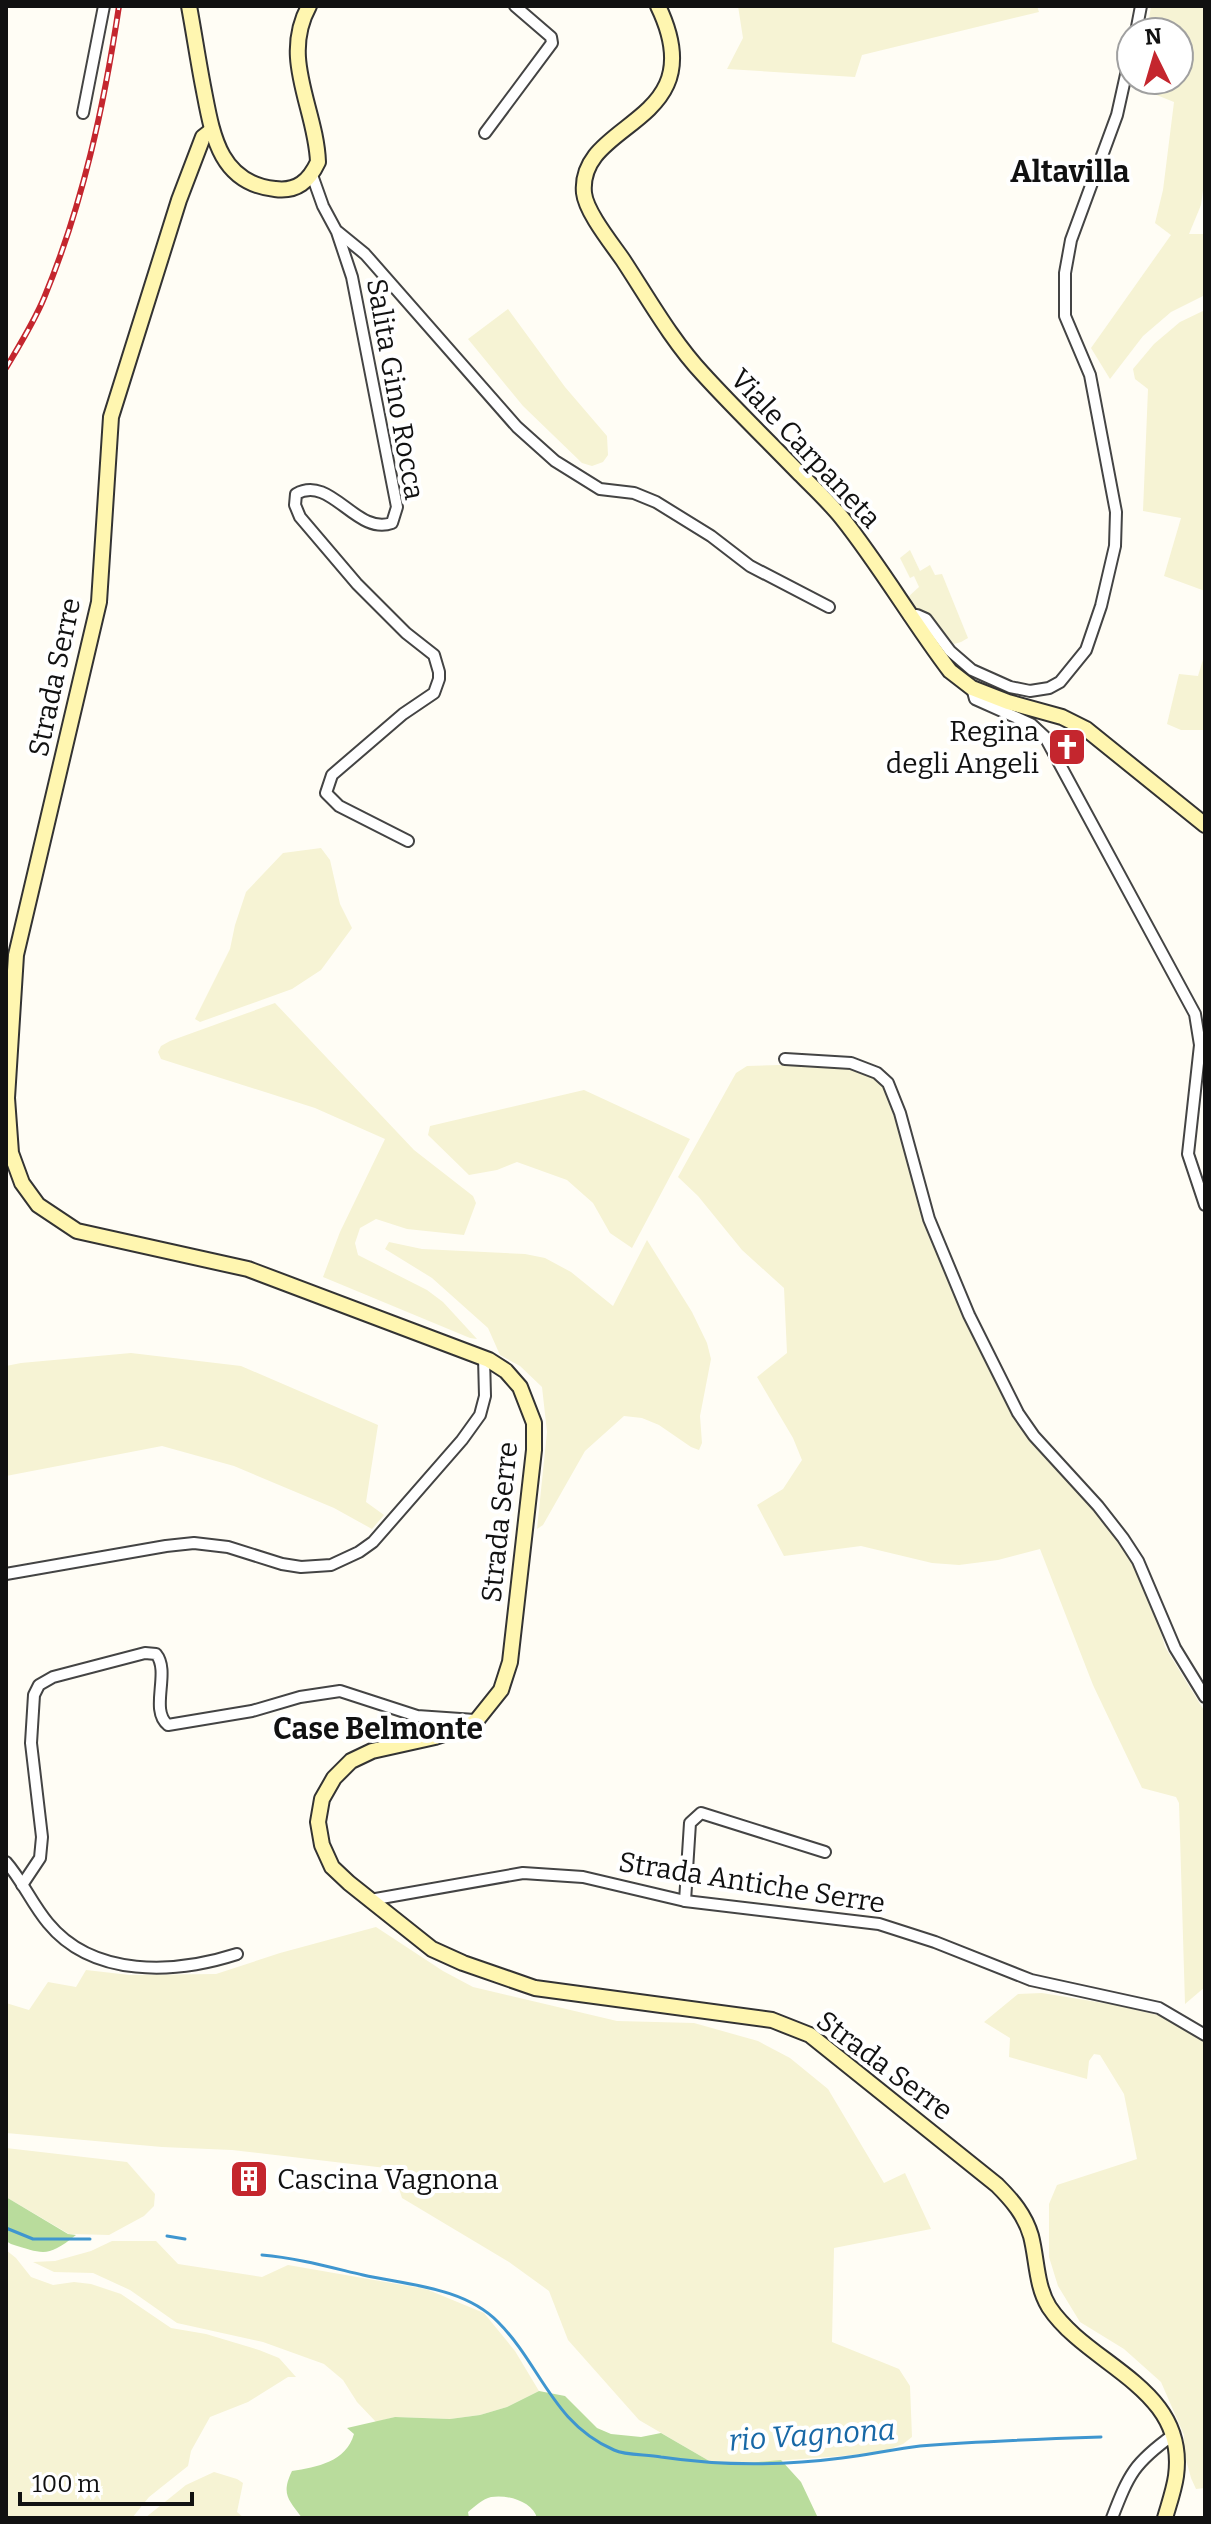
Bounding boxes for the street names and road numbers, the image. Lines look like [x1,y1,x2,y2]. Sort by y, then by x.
street label: Salita Gino Rocca [360,276,431,502]
street label: Viale Carpaneta [724,362,888,535]
street label: Strada Serre [22,595,87,759]
street label: Strada Serre [475,1440,524,1604]
street label: Strada Antiche Serre [617,1845,887,1920]
street label: Strada Serre [810,2004,959,2127]

